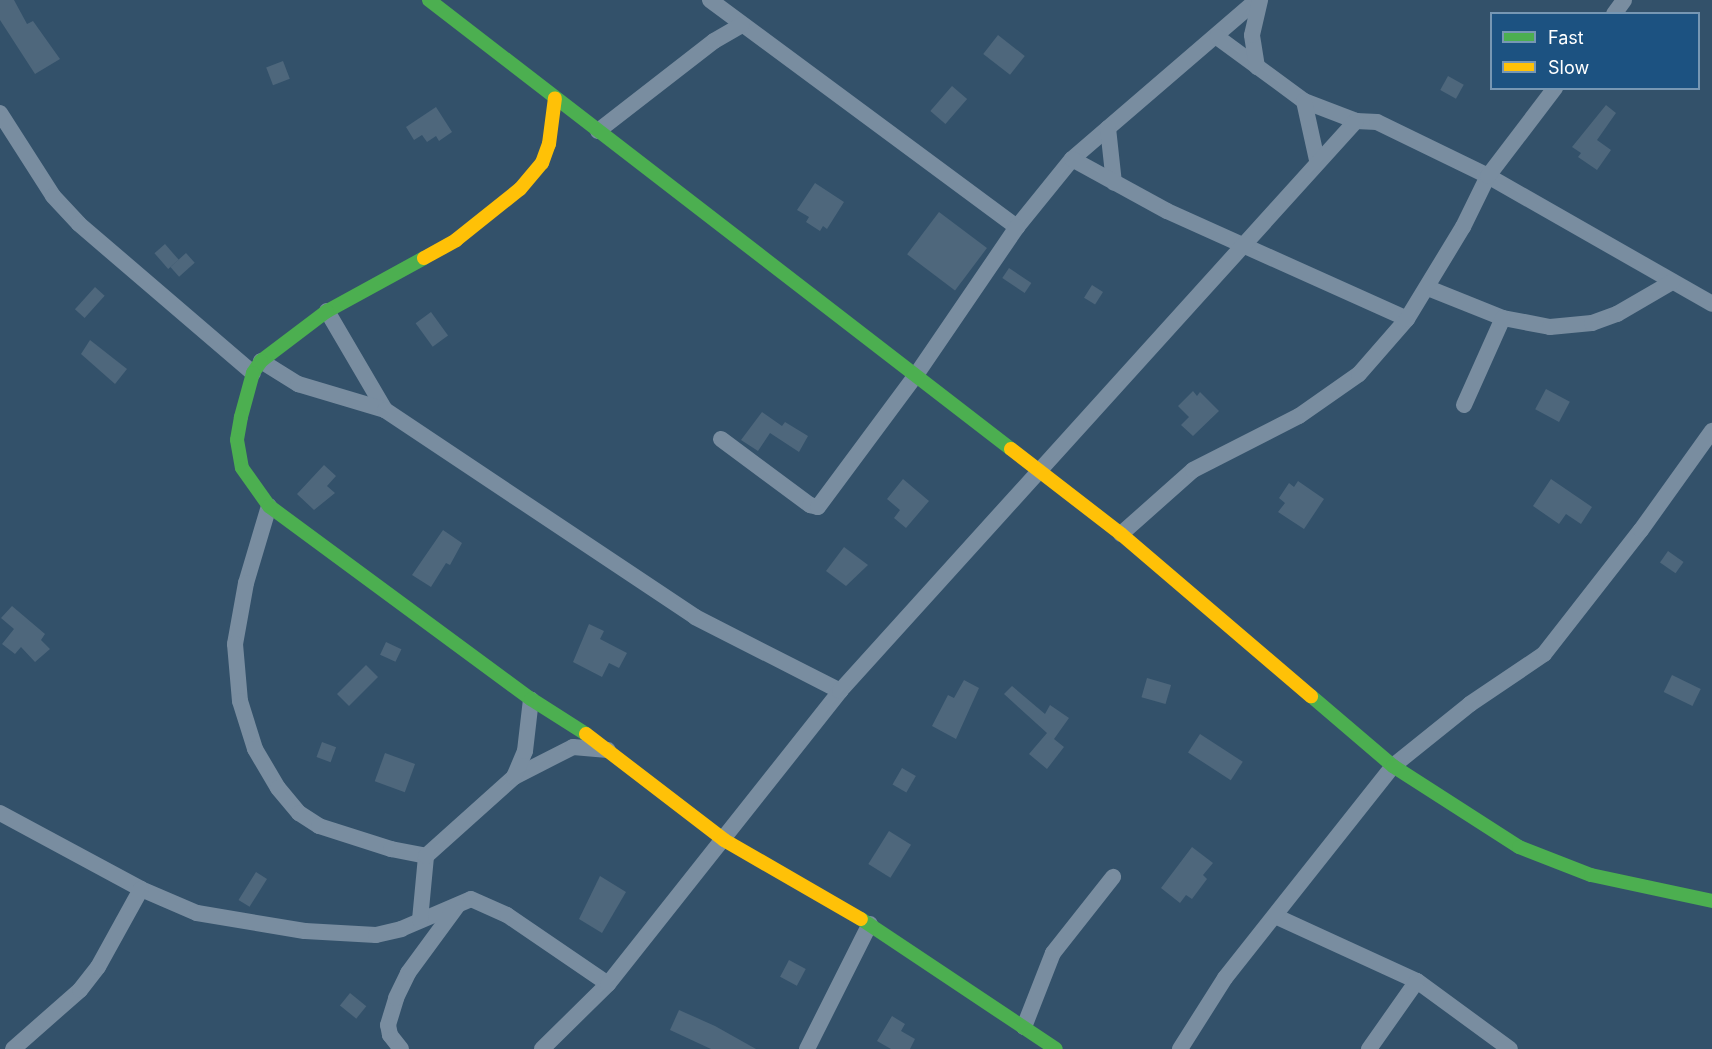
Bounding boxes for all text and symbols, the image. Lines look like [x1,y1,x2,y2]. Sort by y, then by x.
legend [1490,12,1700,90]
text: Fast [1548,27,1584,48]
text: Slow [1548,57,1589,78]

